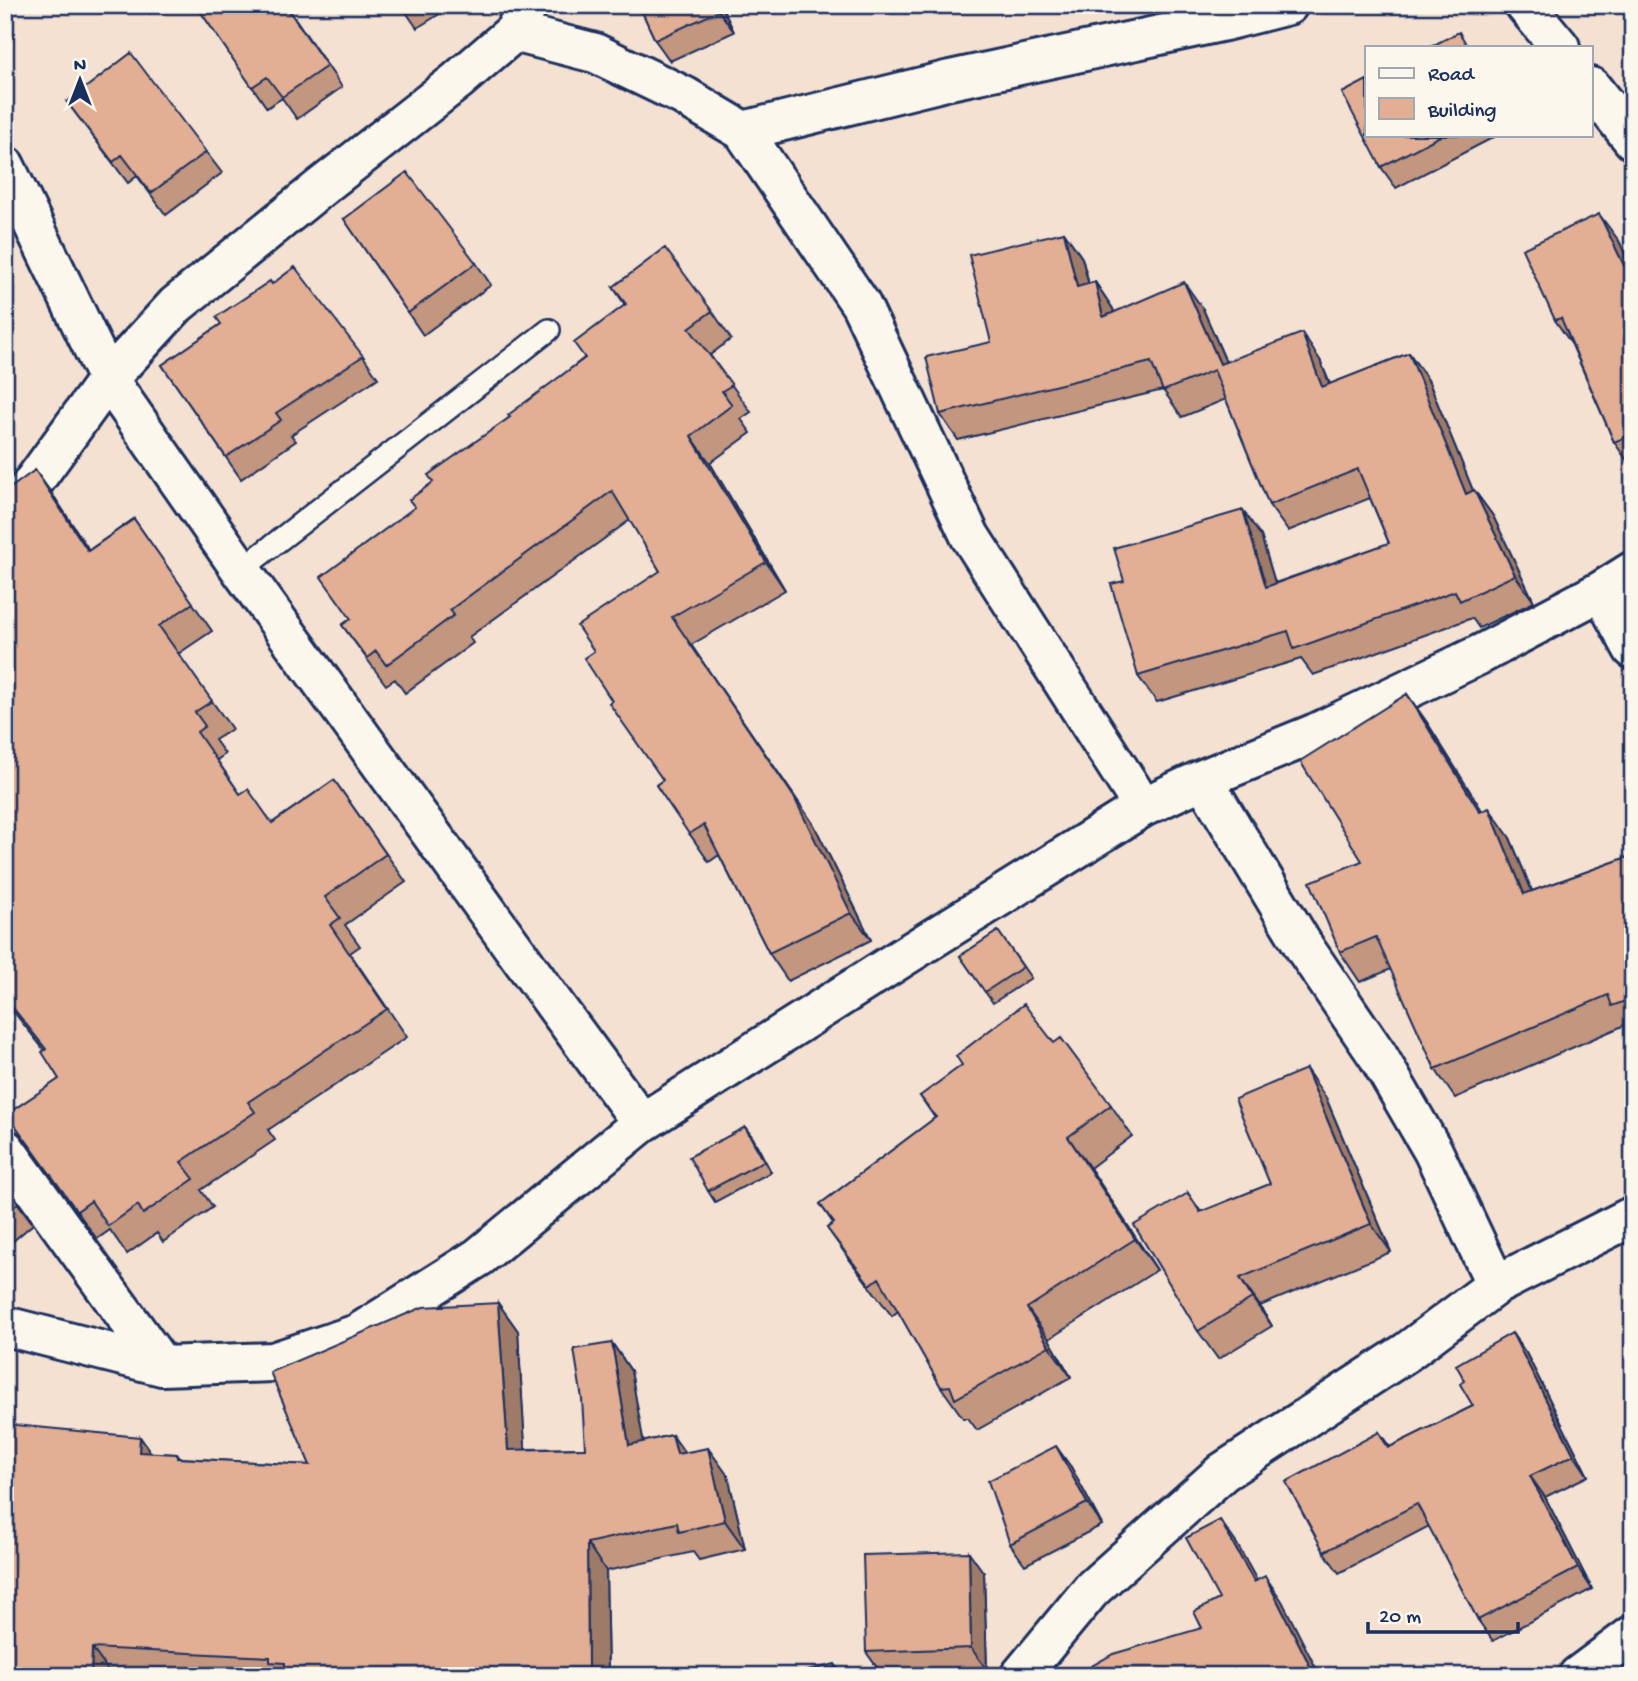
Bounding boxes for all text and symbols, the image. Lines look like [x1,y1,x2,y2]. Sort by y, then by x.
north arrow [46,46,116,116]
legend [1365,46,1592,136]
text: N [74,55,86,78]
text: Road [1428,64,1476,89]
text: Building [1427,100,1497,125]
scale bar [1368,1590,1519,1634]
text: 20 m [1379,1606,1421,1631]

